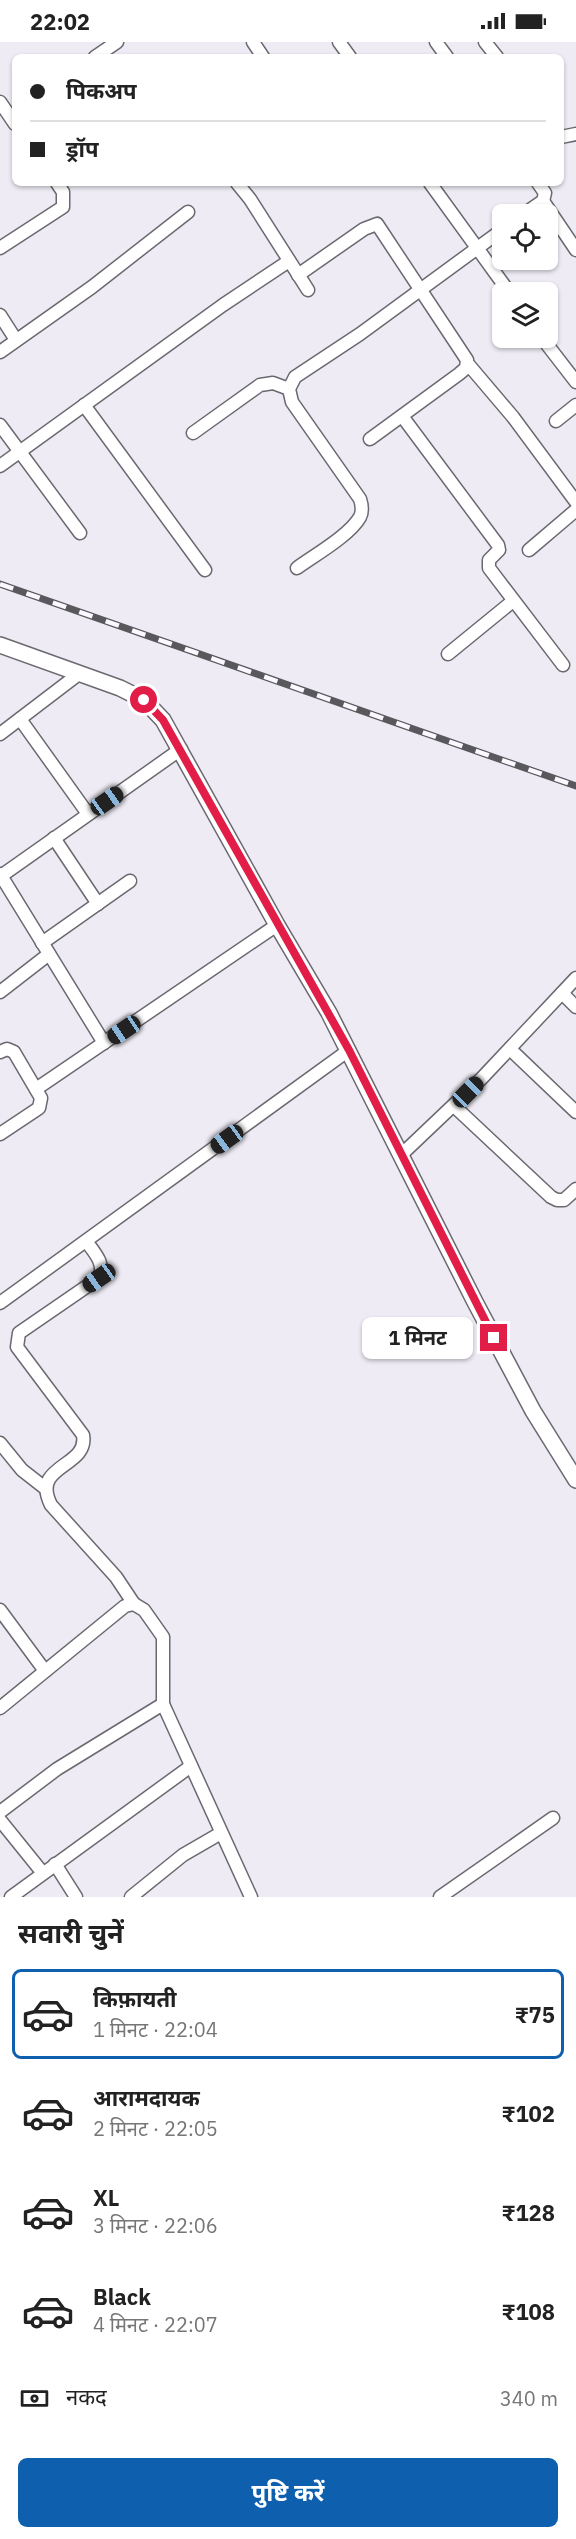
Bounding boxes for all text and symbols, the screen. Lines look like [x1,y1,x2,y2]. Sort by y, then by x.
text: 22:02 [30,7,90,36]
text: पिकअप [66,76,137,105]
text: ड्रॉप [66,134,99,163]
map controls [492,204,558,348]
button: locate [492,204,558,270]
button: layers [492,282,558,348]
route start [130,686,157,713]
car [87,783,127,819]
car [104,1012,144,1048]
car [449,1073,487,1111]
car [207,1121,247,1157]
car [79,1260,119,1296]
callout: 1 मिनट [362,1317,473,1359]
text: 1 मिनट [388,1324,447,1351]
route end [480,1324,507,1351]
text: सवारी चुनें [18,1915,124,1950]
text: किफ़ायती [93,1984,177,2013]
icon: car [21,1987,75,2041]
text: ₹75 [515,2000,555,2029]
text: 1 मिनट · 22:04 [93,2016,218,2043]
text: आरामदायक [93,2083,200,2112]
icon: car [21,2086,75,2140]
text: ₹102 [502,2099,555,2128]
text: 2 मिनट · 22:05 [93,2115,218,2142]
text: XL [93,2183,119,2212]
icon: car [21,2185,75,2239]
text: ₹128 [502,2198,555,2227]
text: 3 मिनट · 22:06 [93,2212,218,2239]
text: Black [93,2282,151,2311]
icon: car [21,2284,75,2338]
text: ₹108 [502,2297,555,2326]
text: 4 मिनट · 22:07 [93,2311,218,2338]
icon: cash [18,2382,51,2415]
text: नकद [66,2382,107,2411]
text: 340 m [500,2385,558,2412]
button: पुष्टि करें [18,2458,558,2527]

